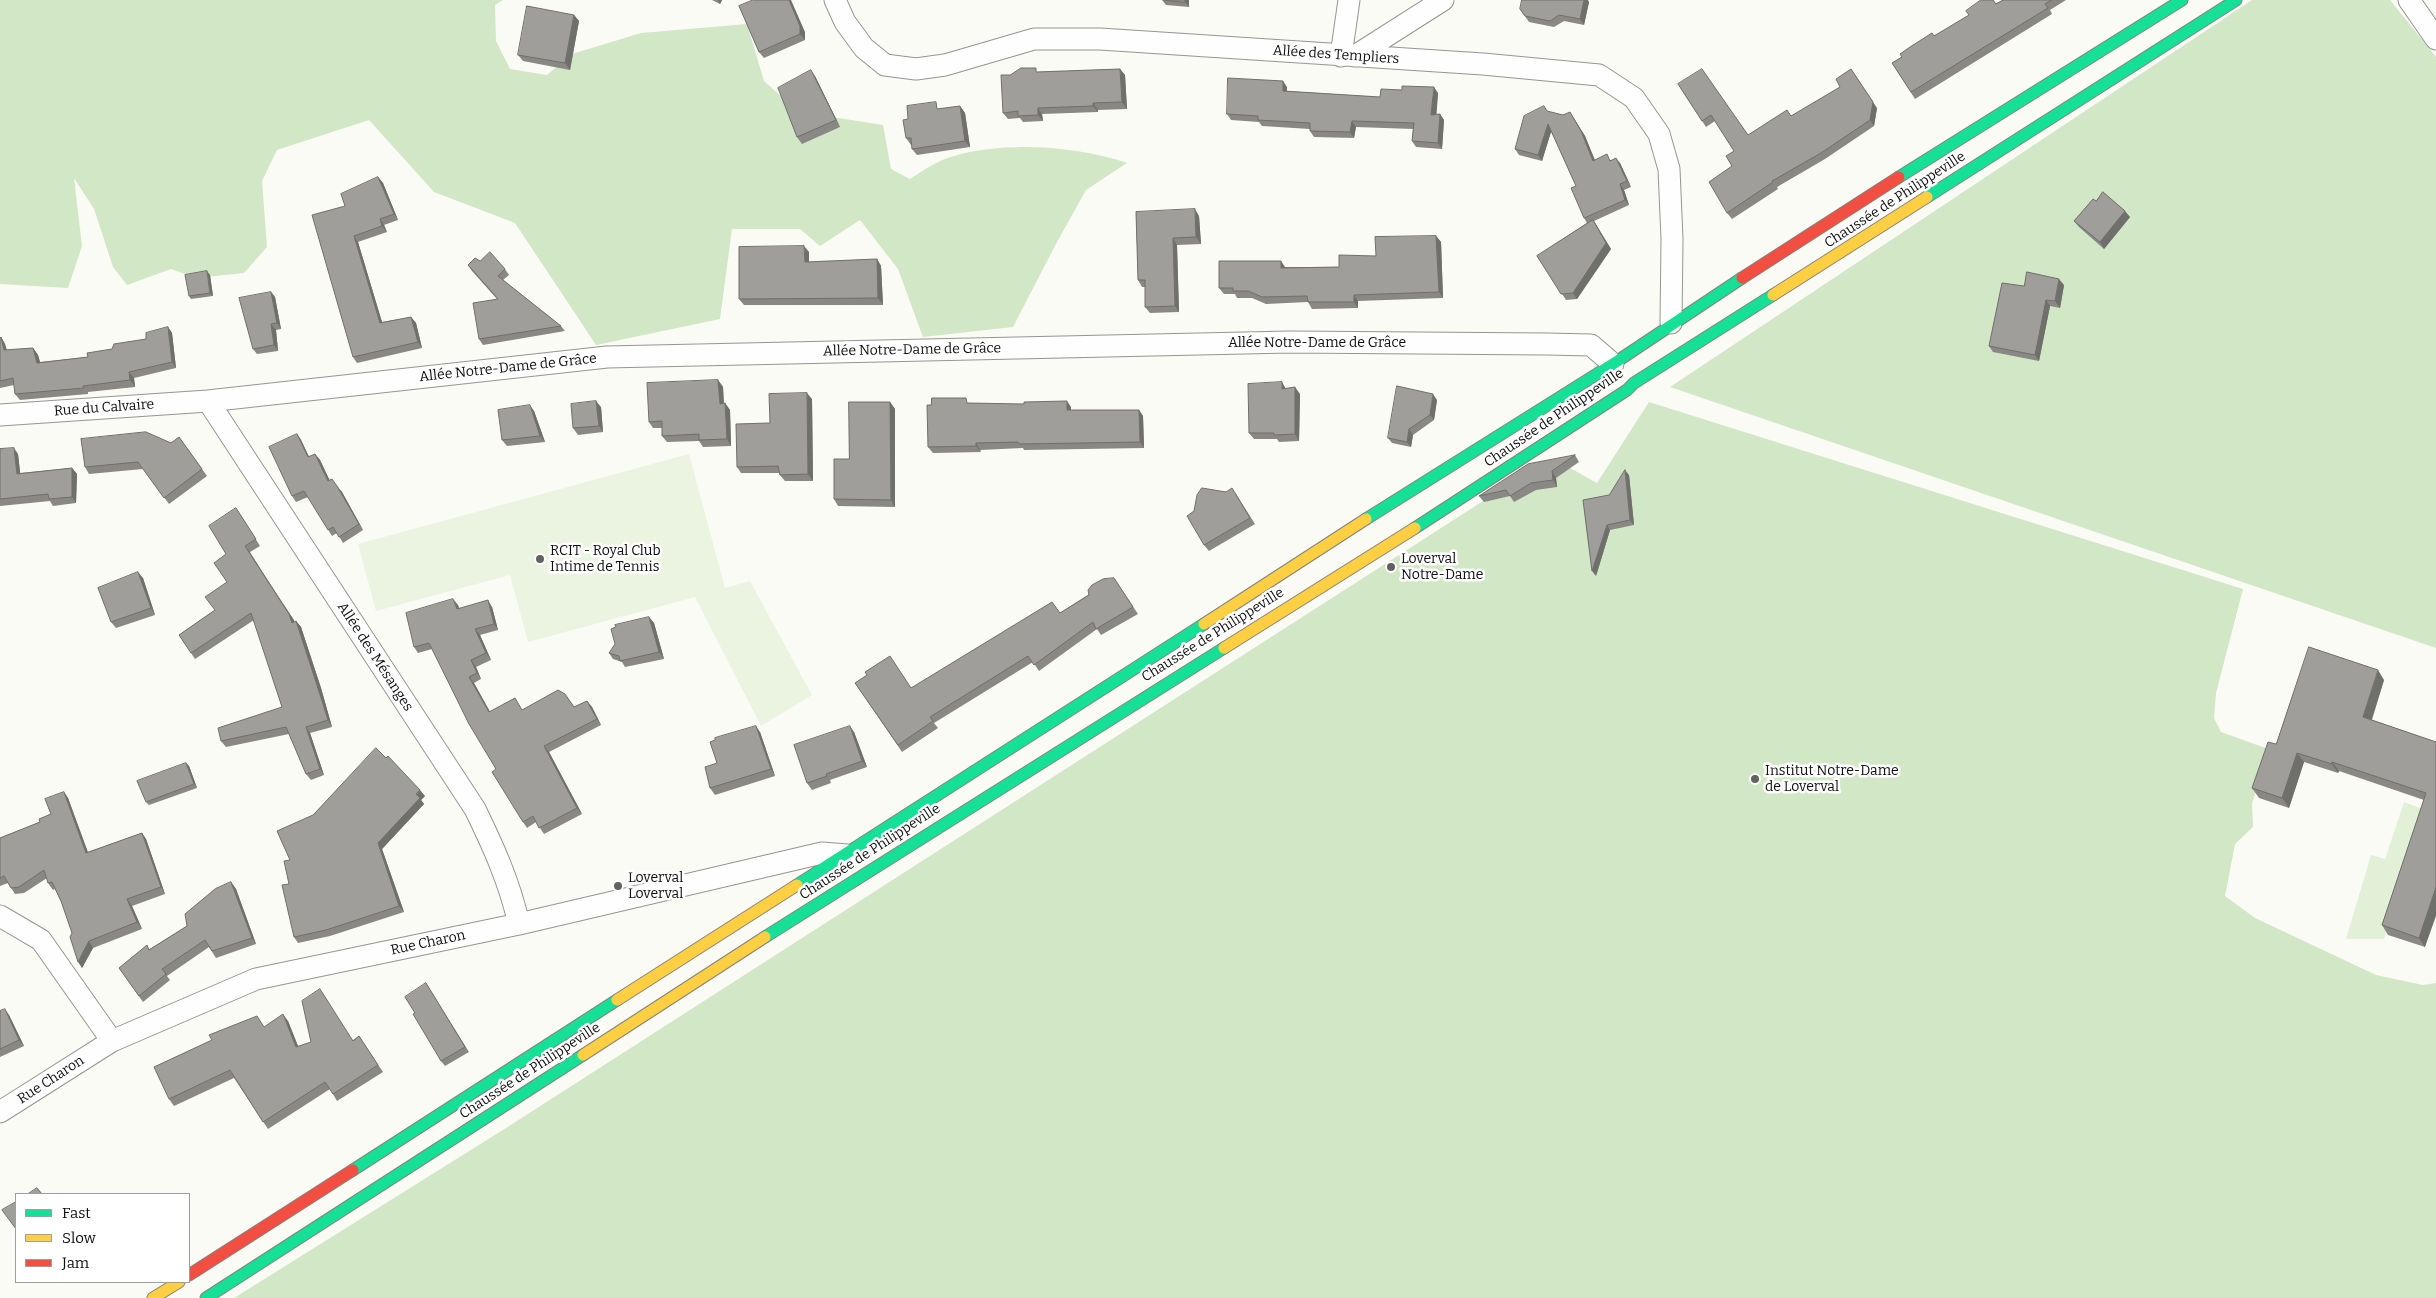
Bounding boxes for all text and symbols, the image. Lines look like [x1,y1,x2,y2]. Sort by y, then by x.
street label: Allée des Templiers [1272,42,1400,68]
street label: Chaussée de Philippeville [1821,148,1969,252]
street label: Allée Notre-Dame de Grâce [1228,335,1406,351]
street label: Allée Notre-Dame de Grâce [823,340,1001,360]
street label: Allée Notre-Dame de Grâce [419,350,597,386]
street label: Chaussée de Philippeville [1481,365,1627,471]
street label: Rue du Calvaire [53,396,155,420]
place label: RCIT - Royal Club Intime de Tennis [550,543,661,576]
place label: Loverval Notre-Dame [1401,551,1483,584]
marker: RCIT - Royal Club Intime de Tennis [534,553,546,565]
marker: Loverval Notre-Dame [1385,561,1397,573]
street label: Chaussée de Philippeville [1139,584,1287,686]
street label: Allée des Mésanges [334,599,416,715]
place label: Institut Notre-Dame de Loverval [1765,763,1899,796]
marker: Institut Notre-Dame de Loverval [1749,773,1761,785]
street label: Chaussée de Philippeville [796,800,944,904]
place label: Loverval Loverval [628,870,683,902]
marker: Loverval Loverval [612,880,624,892]
street label: Rue Charon [389,927,467,959]
street label: Chaussée de Philippeville [456,1019,604,1123]
street label: Rue Charon [15,1052,87,1108]
legend [15,1193,190,1283]
text: Fast [62,1204,91,1222]
text: Slow [62,1229,96,1247]
text: Jam [62,1254,89,1272]

